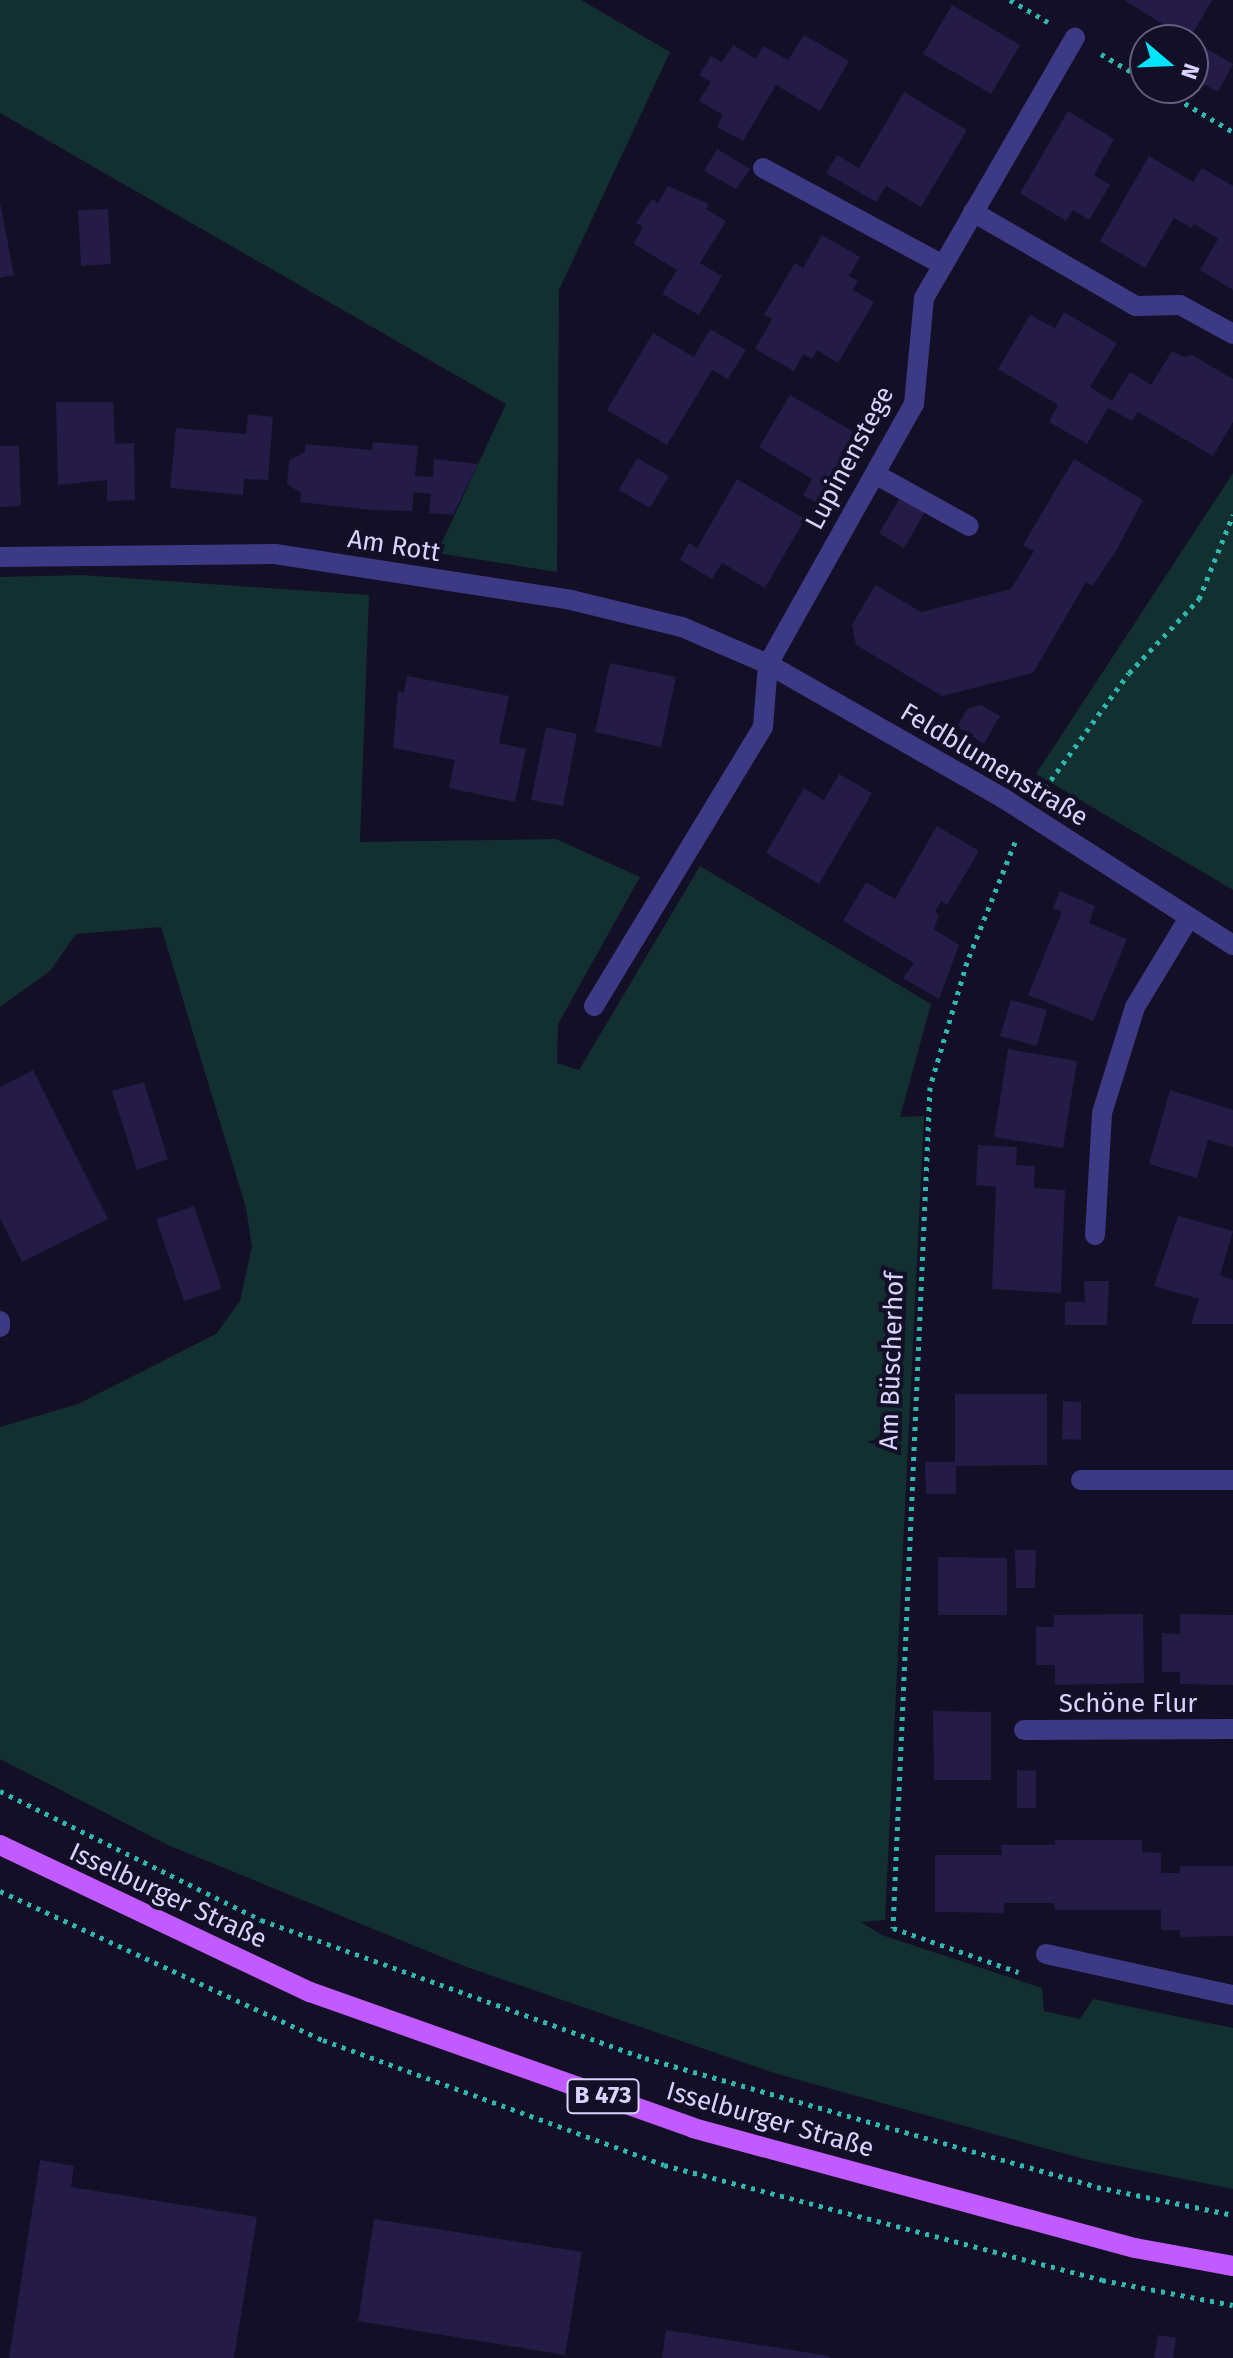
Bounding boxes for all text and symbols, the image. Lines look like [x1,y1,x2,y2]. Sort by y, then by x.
north arrow [1129,24,1209,104]
text: N [1175,60,1205,83]
street label: Lupinenstege [799,381,901,535]
street label: Am Rott [345,523,443,569]
street label: Feldblumenstraße [895,697,1093,833]
street label: Am Büscherhof [873,1271,911,1451]
street label: Schöne Flur [1059,1688,1197,1720]
street label: Isselburger Straße [64,1837,272,1955]
street label: Isselburger Straße [663,2075,877,2165]
road number: B 473 [565,2076,641,2116]

